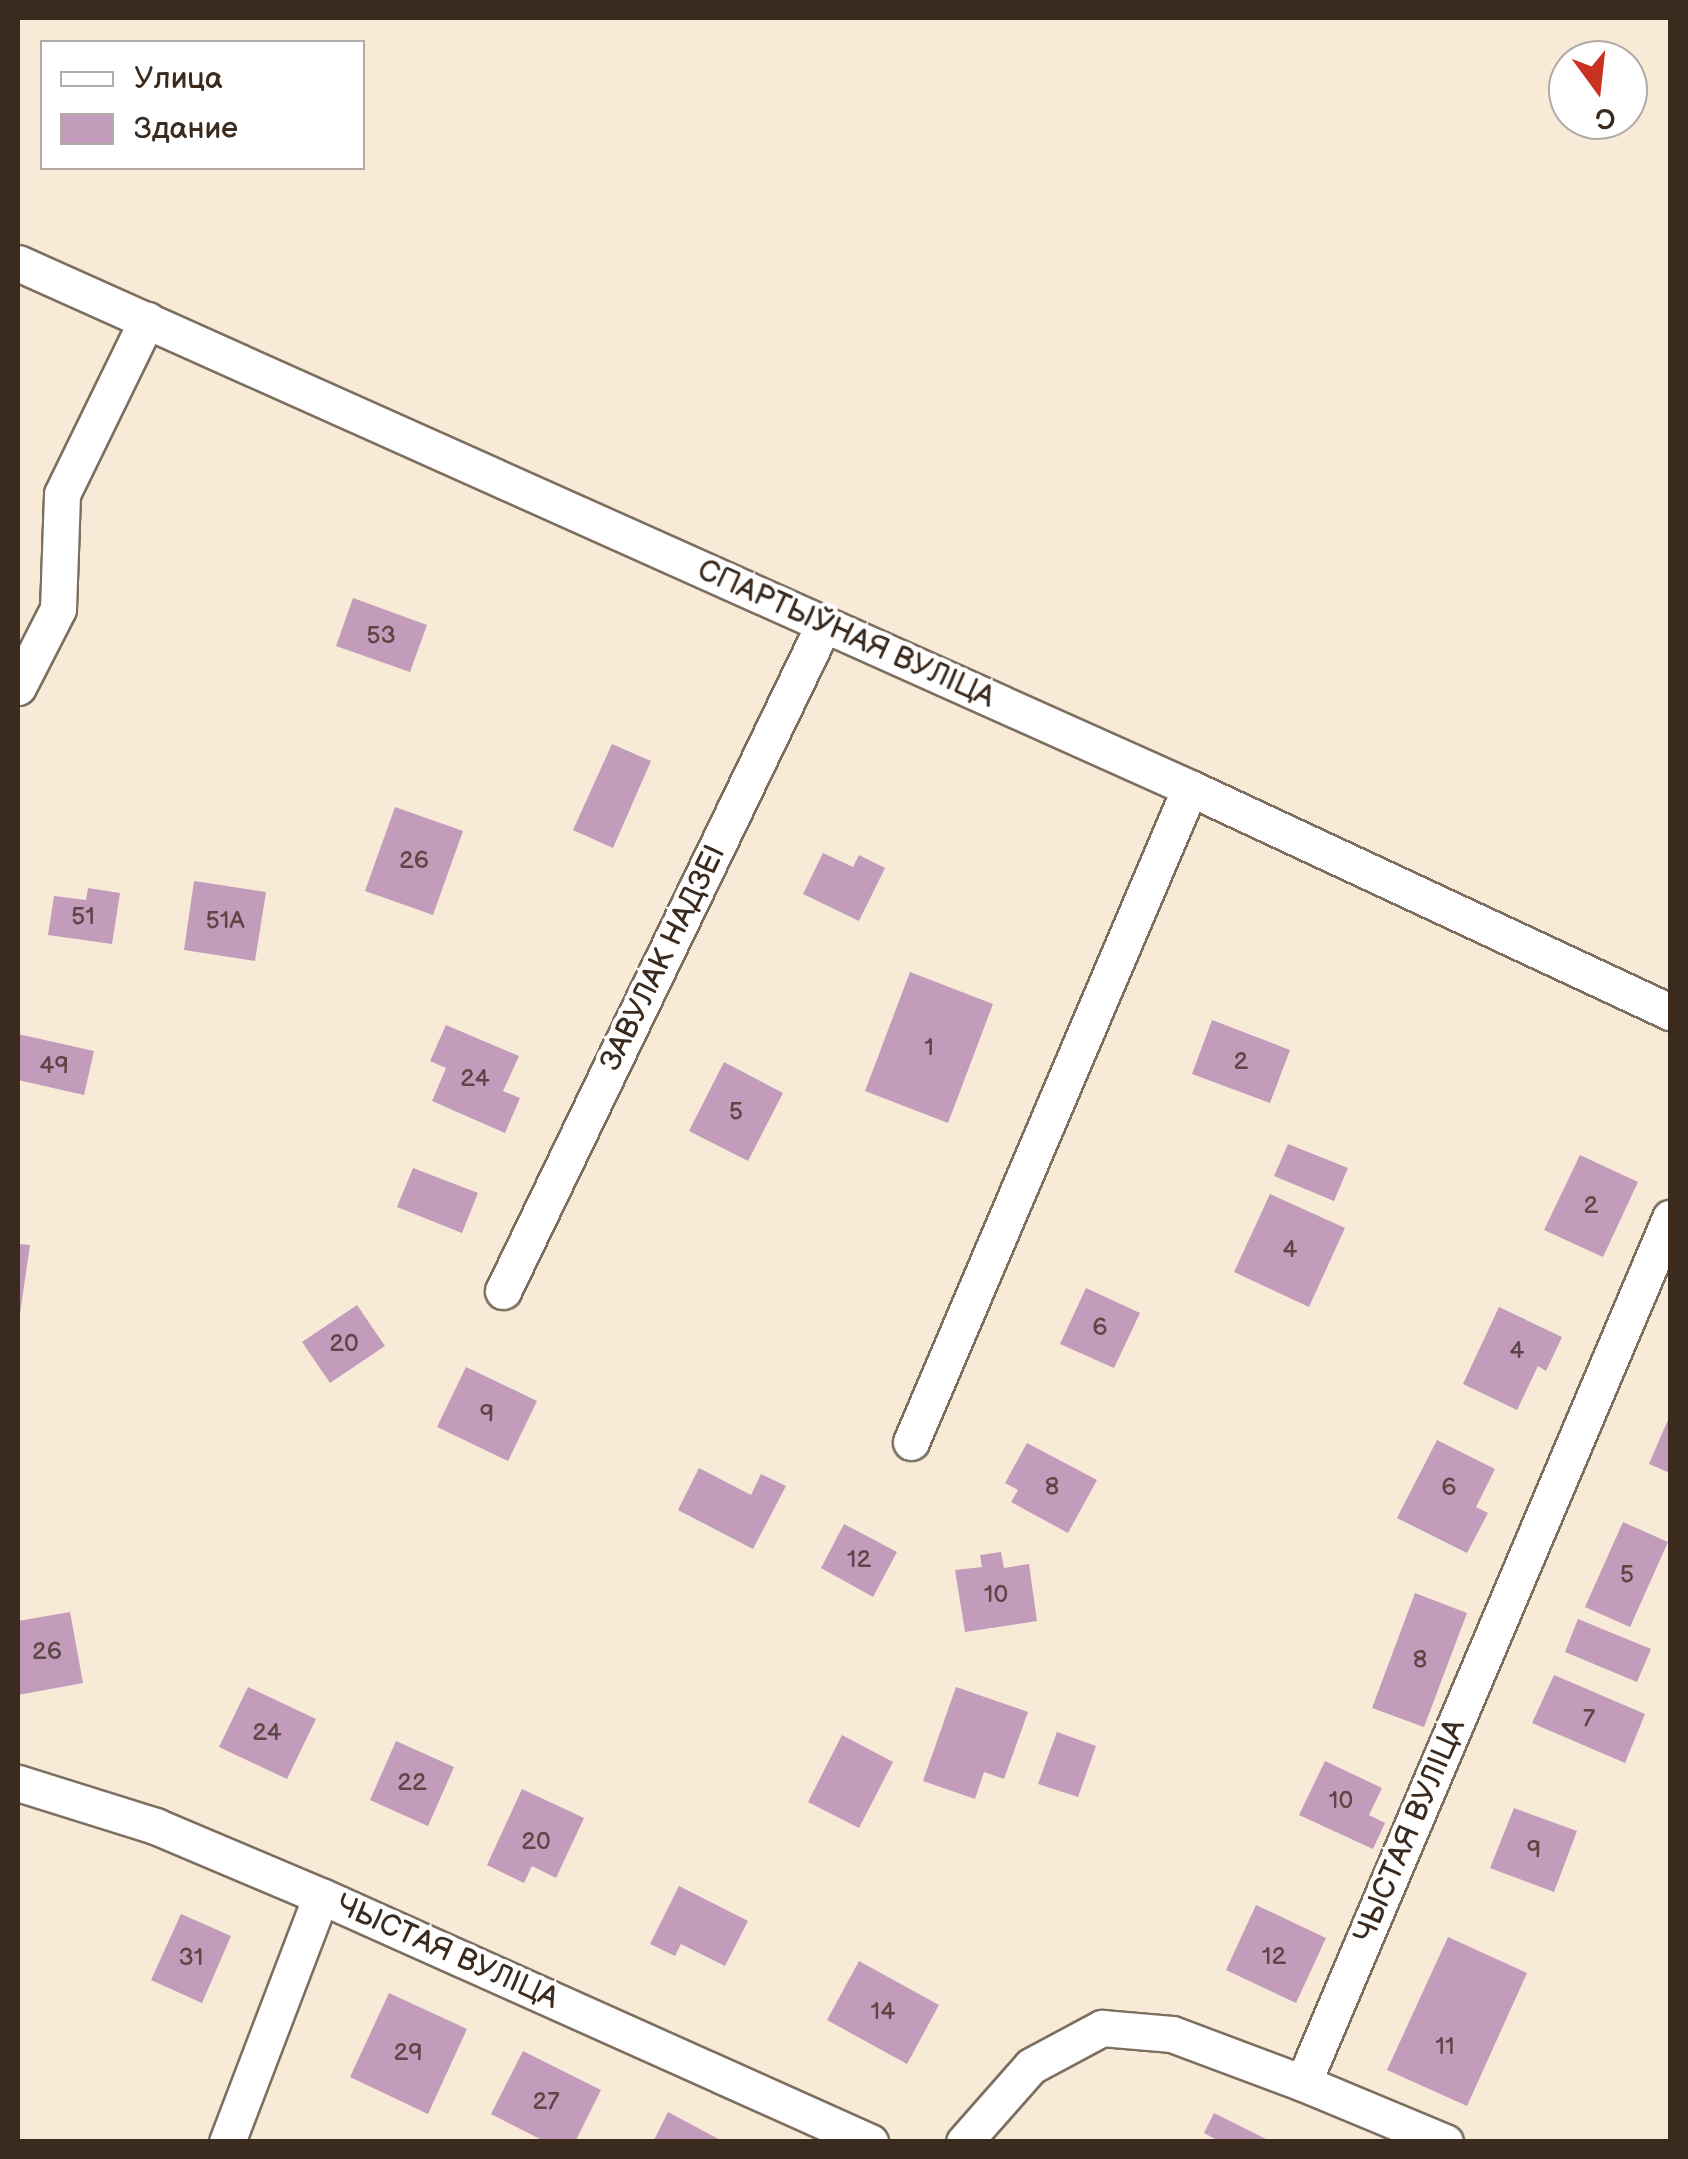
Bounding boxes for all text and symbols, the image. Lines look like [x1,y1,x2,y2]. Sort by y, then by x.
legend [40,40,365,170]
north arrow [1548,40,1648,140]
text: Улица [134,61,223,97]
text: С [1592,99,1619,136]
text: Здание [134,111,238,147]
street label: СПАРТЫЎНАЯ ВУЛІЦА [692,552,1000,716]
house number: 53 [366,621,396,651]
street label: ЗАВУЛАК НАДЗЕІ [593,839,733,1077]
house number: 26 [399,846,429,876]
house number: 51 [71,902,95,932]
house number: 51А [205,906,245,936]
house number: 1 [924,1033,934,1063]
house number: 2 [1234,1047,1248,1077]
house number: 49 [39,1051,69,1081]
house number: 24 [460,1064,490,1094]
house number: 5 [729,1097,743,1127]
house number: 2 [1584,1191,1598,1221]
house number: 4 [1282,1235,1298,1265]
house number: 6 [1092,1313,1108,1343]
house number: 20 [329,1329,359,1359]
house number: 4 [1509,1336,1525,1366]
house number: 9 [480,1399,494,1429]
house number: 8 [1045,1472,1059,1502]
house number: 6 [1441,1473,1457,1503]
house number: 12 [847,1545,871,1575]
house number: 5 [1620,1560,1634,1590]
house number: 10 [984,1580,1008,1610]
house number: 26 [32,1637,62,1667]
house number: 8 [1413,1645,1427,1675]
house number: 7 [1583,1704,1595,1734]
street label: ЧЫСТАЯ ВУЛІЦА [1347,1714,1473,1948]
house number: 24 [252,1718,282,1748]
house number: 22 [397,1768,427,1798]
house number: 10 [1329,1786,1353,1816]
house number: 20 [521,1827,551,1857]
house number: 9 [1527,1835,1541,1865]
street label: ЧЫСТАЯ ВУЛІЦА [330,1887,564,2017]
house number: 12 [1262,1942,1286,1972]
house number: 31 [178,1943,204,1973]
house number: 14 [871,1997,895,2027]
house number: 11 [1435,2032,1455,2062]
house number: 29 [393,2038,423,2068]
house number: 27 [532,2087,560,2117]

